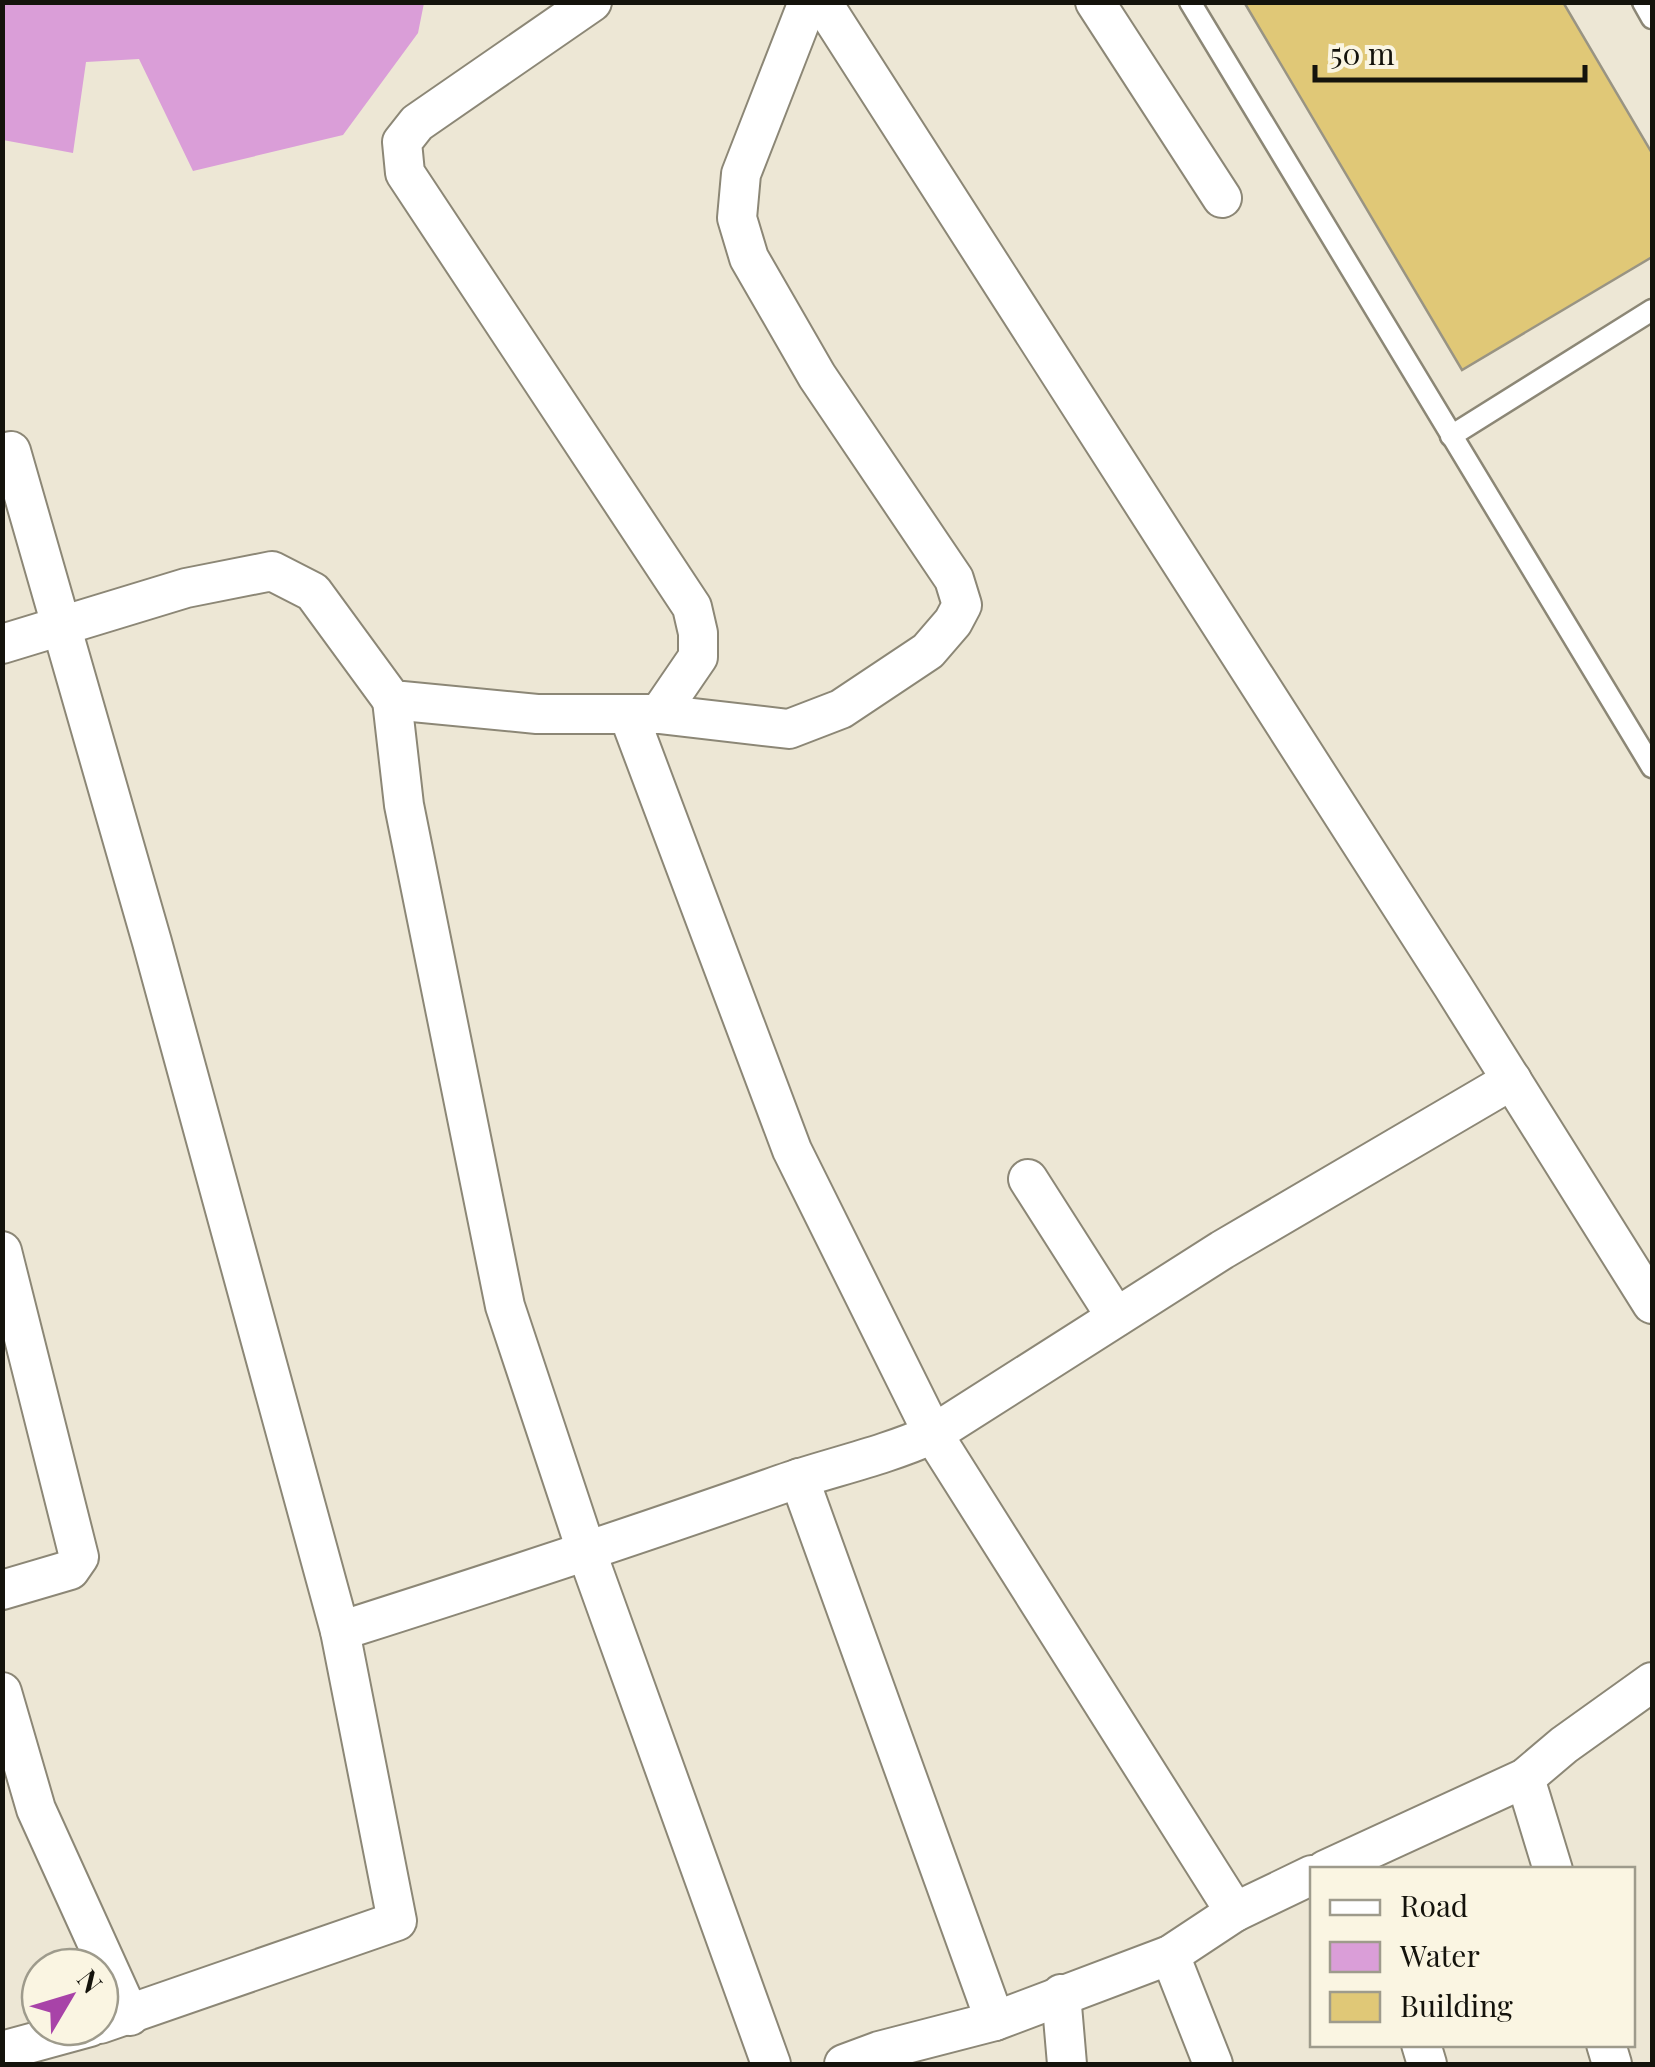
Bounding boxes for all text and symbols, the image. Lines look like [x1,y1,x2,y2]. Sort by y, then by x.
scale bar [1315,20,1585,82]
text: 50 m [1330,33,1395,73]
legend [1310,1867,1635,2047]
text: Road [1400,1885,1468,1925]
text: Water [1399,1935,1480,1975]
north arrow [20,1947,120,2047]
text: N [70,1961,112,2000]
text: Building [1400,1985,1513,2025]

